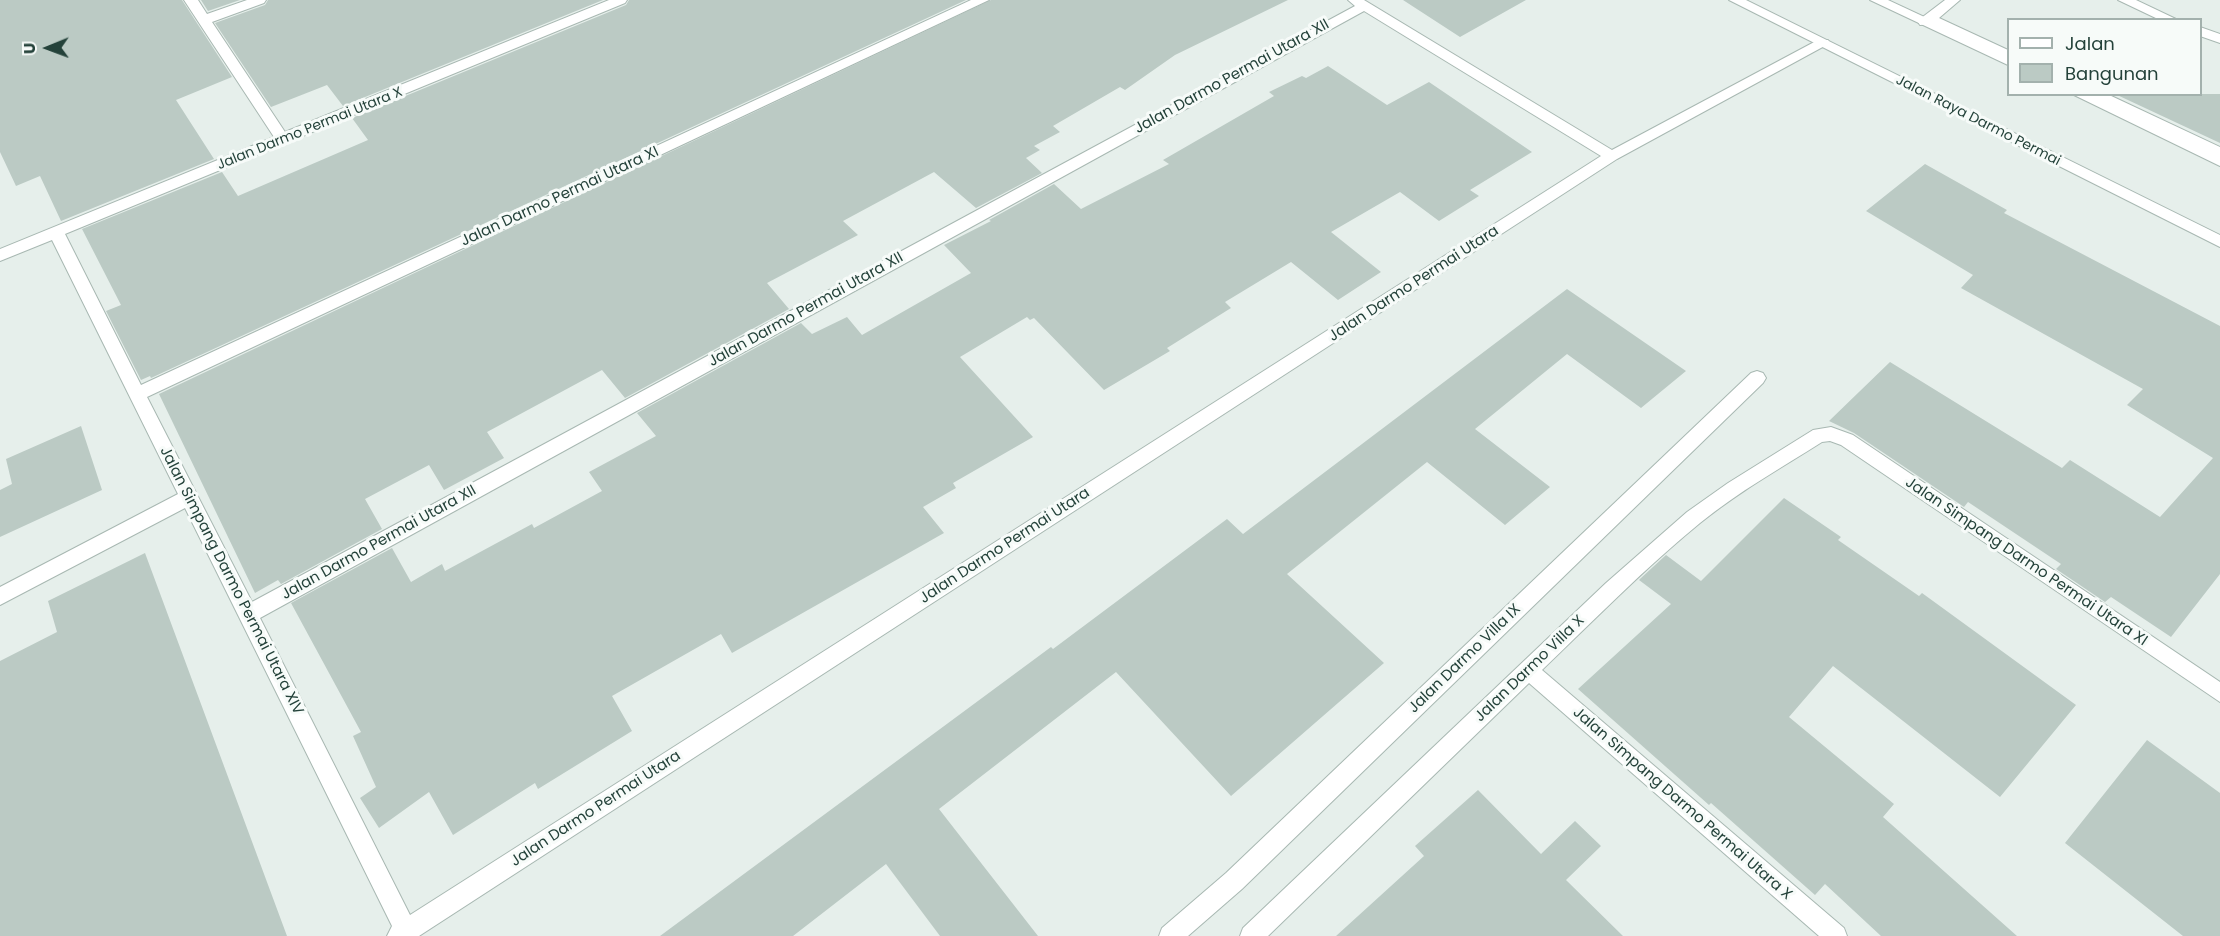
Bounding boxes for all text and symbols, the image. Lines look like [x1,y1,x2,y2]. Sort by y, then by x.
street label: Jalan Darmo Permai Utara XII [1131,16,1333,138]
north arrow [18,18,78,78]
legend [2007,18,2202,96]
text: Jalan [2065,31,2115,56]
text: U [18,42,41,54]
text: Bangunan [2065,61,2159,86]
street label: Jalan Raya Darmo Permai [1893,72,2063,170]
street label: Jalan Darmo Permai Utara X [215,84,405,174]
street label: Jalan Darmo Permai Utara XI [458,143,662,251]
street label: Jalan Darmo Permai Utara [1326,222,1502,346]
street label: Jalan Darmo Permai Utara XII [705,249,907,371]
street label: Jalan Simpang Darmo Permai Utara XIV [155,444,307,718]
street label: Jalan Simpang Darmo Permai Utara XI [1901,474,2151,650]
street label: Jalan Darmo Permai Utara XII [278,482,480,604]
street label: Jalan Darmo Permai Utara [917,484,1093,608]
street label: Jalan Darmo Villa IX [1405,601,1525,717]
street label: Jalan Darmo Villa X [1471,612,1589,726]
street label: Jalan Simpang Darmo Permai Utara X [1569,704,1795,904]
street label: Jalan Darmo Permai Utara [508,747,684,871]

